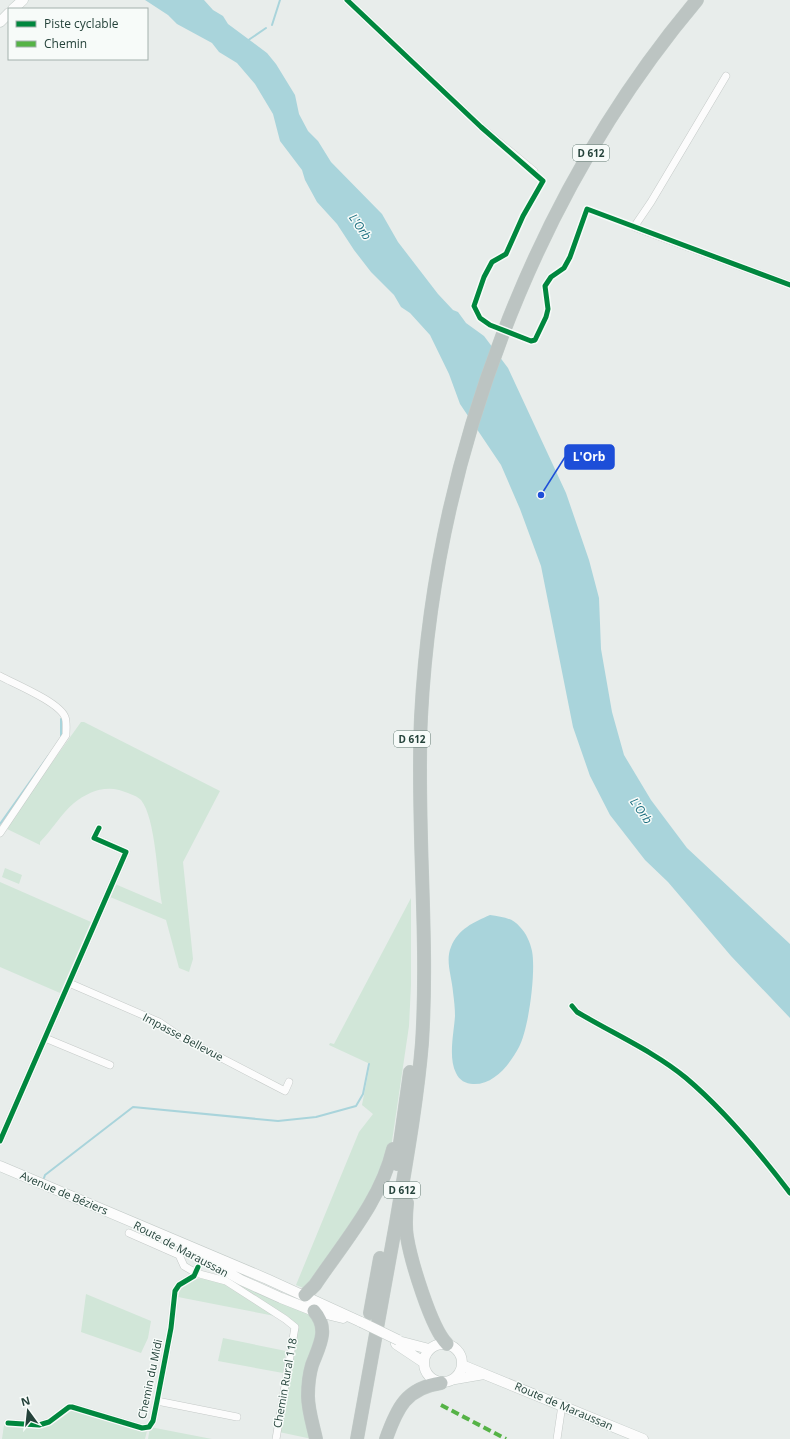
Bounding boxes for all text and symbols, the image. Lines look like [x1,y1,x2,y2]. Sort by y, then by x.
legend [8,8,148,60]
text: Piste cyclable [44,15,119,32]
text: Chemin [44,35,87,52]
road number: D 612 [573,145,609,161]
water label: L'Orb [345,210,376,243]
callout: L'Orb [565,445,614,469]
text: L'Orb [573,448,606,465]
road number: D 612 [394,731,430,747]
water label: L'Orb [626,794,657,827]
street label: Impasse Bellevue [140,1009,226,1064]
street label: Avenue de Béziers [18,1167,110,1218]
road number: D 612 [384,1182,420,1198]
street label: Route de Maraussan [131,1217,231,1280]
street label: Chemin Rural 118 [269,1337,300,1429]
street label: Chemin du Midi [134,1338,165,1420]
street label: Route de Maraussan [513,1378,616,1433]
north arrow [8,1391,48,1431]
text: N [19,1392,32,1409]

